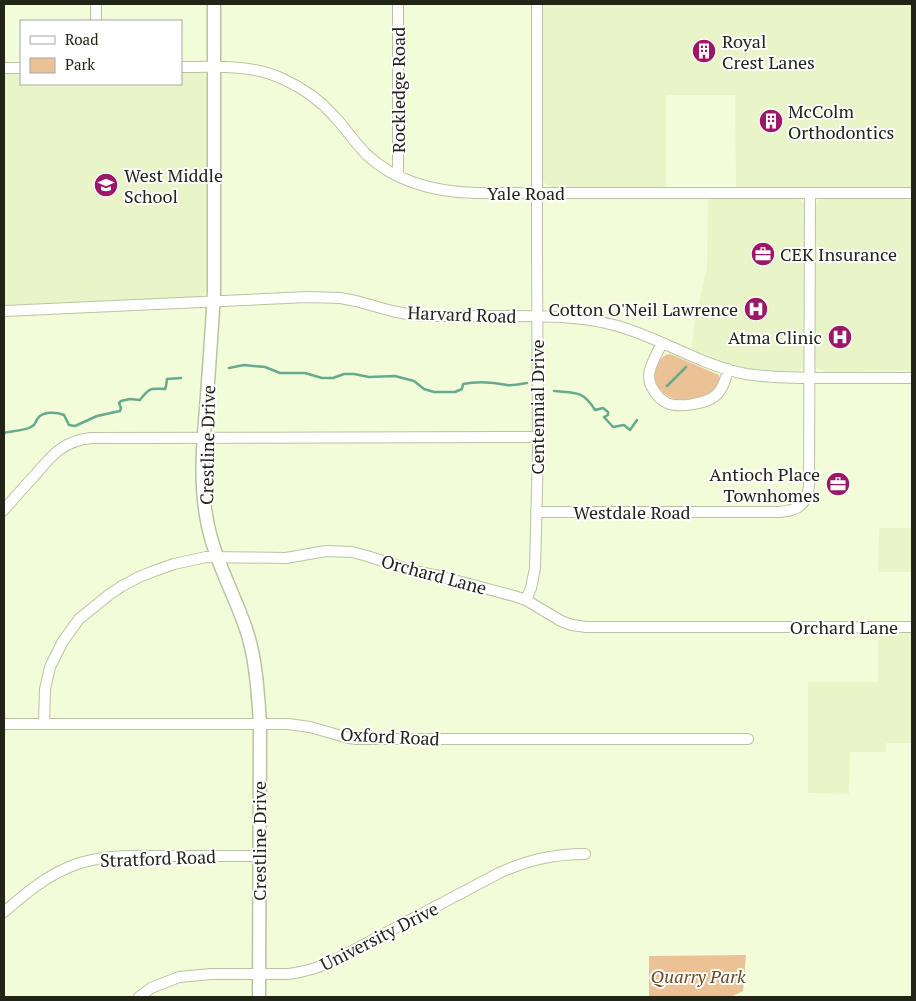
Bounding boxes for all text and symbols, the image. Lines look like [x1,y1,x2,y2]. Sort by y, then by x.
legend [20,20,182,85]
street label: Rockledge Road [386,27,410,153]
text: Road [65,29,98,49]
place label: Royal Crest Lanes [722,29,815,74]
building icon: Royal Crest Lanes [691,38,717,64]
text: Park [65,54,95,74]
place label: McColm Orthodontics [788,99,894,144]
building icon: McColm Orthodontics [758,108,784,134]
place label: West Middle School [124,163,223,208]
school or university icon: West Middle School [93,172,119,198]
street label: Yale Road [487,181,565,205]
office icon: CEK Insurance [750,241,776,267]
place label: CEK Insurance [780,242,897,266]
hospital icon: Cotton O'Neil Lawrence [743,296,769,322]
place label: Cotton O'Neil Lawrence [549,297,738,321]
street label: Harvard Road [407,300,517,328]
hospital icon: Atma Clinic [827,324,853,350]
place label: Atma Clinic [728,325,822,349]
street label: Centennial Drive [525,339,549,475]
street label: Crestline Drive [194,385,220,505]
place label: Antioch Place Townhomes [709,462,820,507]
office icon: Antioch Place Townhomes [825,471,851,497]
street label: Westdale Road [573,500,691,524]
street label: Orchard Lane [379,548,489,600]
street label: Orchard Lane [790,615,898,639]
street label: Oxford Road [340,721,440,751]
street label: Crestline Drive [247,781,271,901]
street label: Stratford Road [99,844,217,872]
street label: University Drive [316,896,442,976]
park label: Quarry Park [650,964,746,988]

